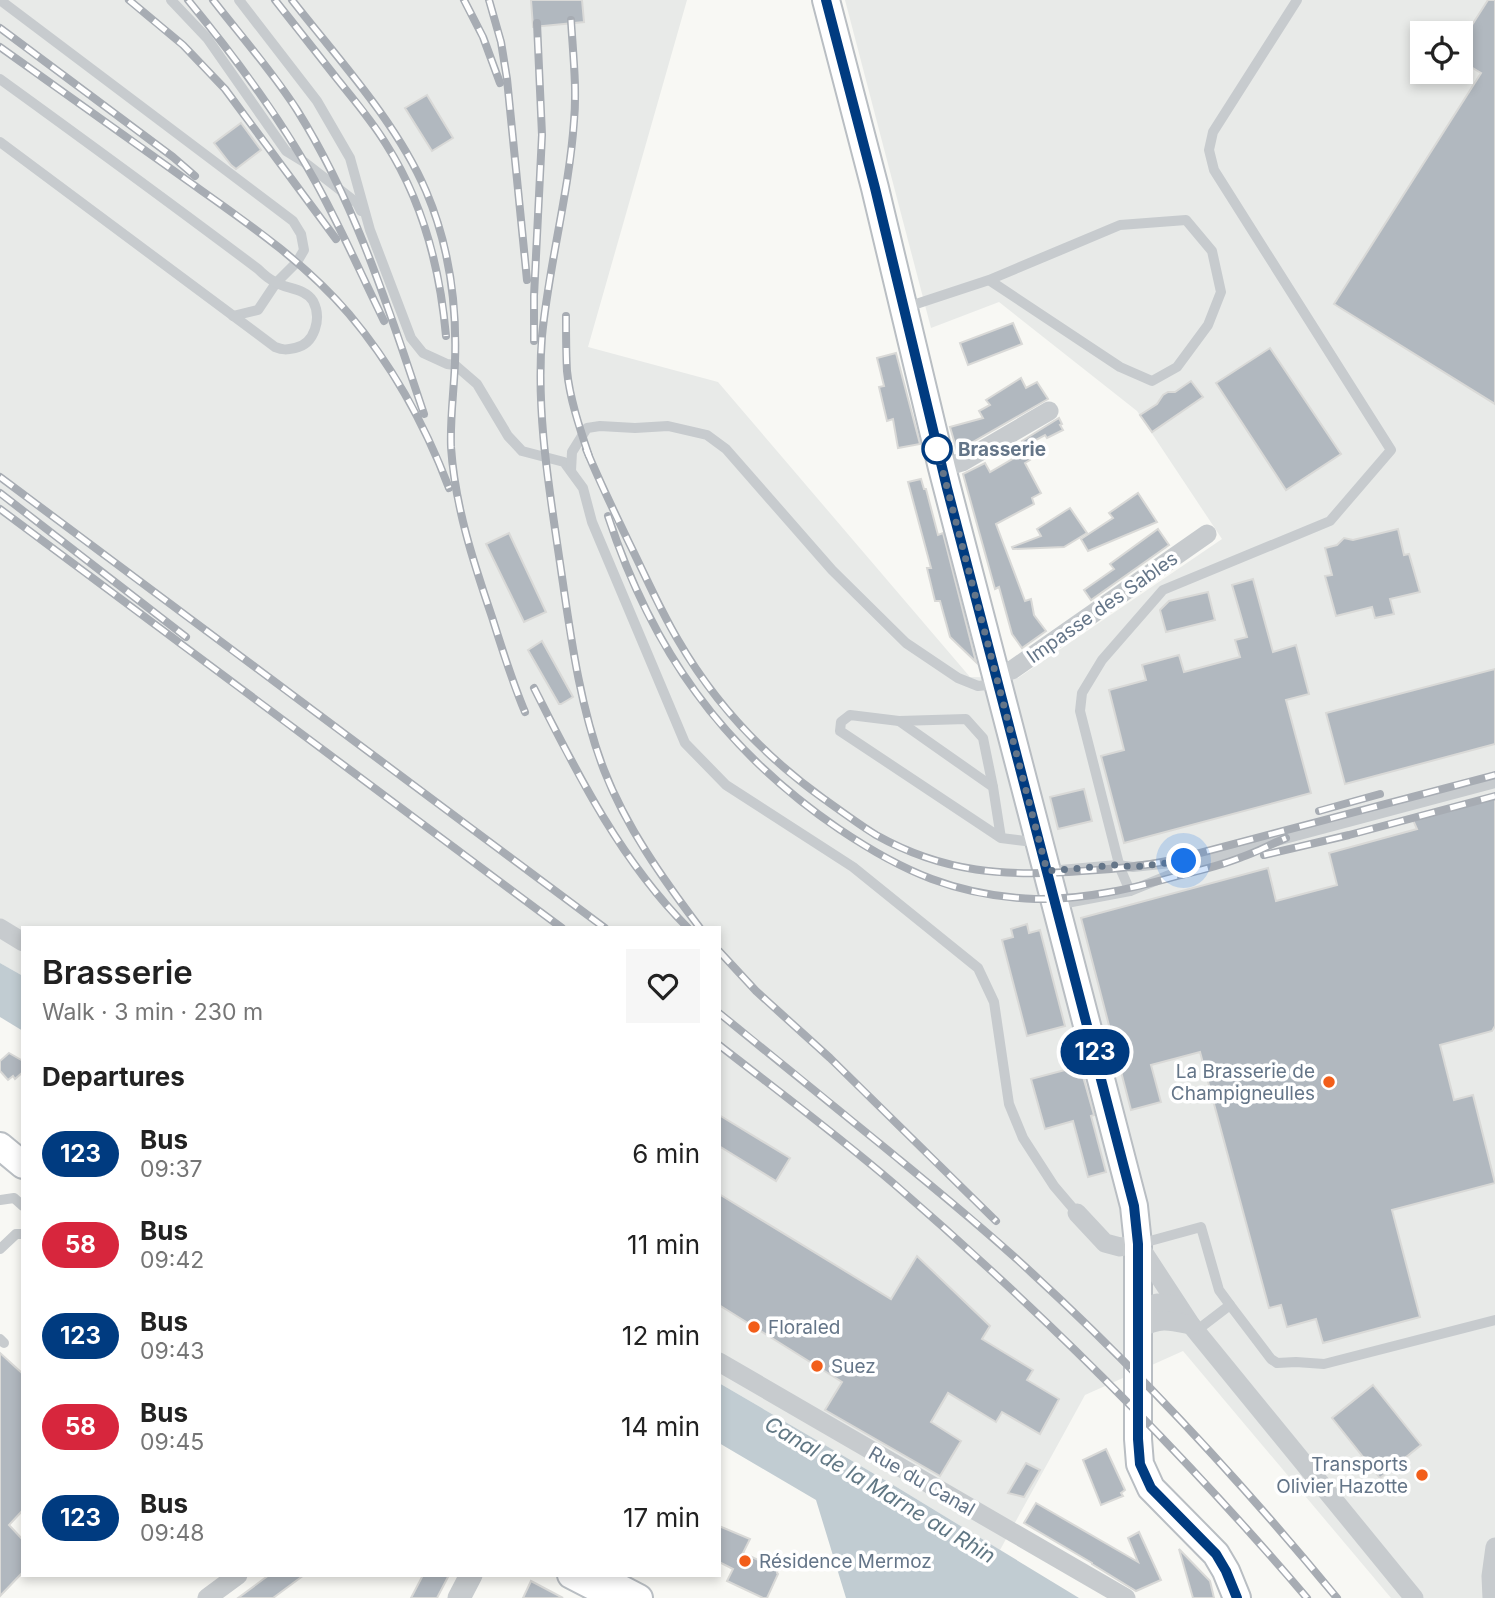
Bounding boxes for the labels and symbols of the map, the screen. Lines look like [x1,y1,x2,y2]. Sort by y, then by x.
marker: Brasserie [922,434,952,464]
place label: Brasserie [958,438,1046,461]
street label: Impasse des Sables [1022,547,1182,668]
your location [1166,843,1201,878]
line badge: 123 [1055,1029,1135,1075]
place label: La Brasserie de Champigneulles [1171,1060,1315,1105]
marker: La Brasserie de Champigneulles [1321,1074,1337,1090]
place label: Floraled [768,1316,840,1339]
marker: Floraled [746,1319,762,1335]
place label: Suez [831,1355,876,1378]
marker: Suez [809,1358,825,1374]
water label: Canal de la Marne au Rhin [760,1411,1000,1568]
street label: Rue du Canal [864,1442,979,1521]
place label: Transports Olivier Hazotte [1276,1453,1408,1498]
marker: Transports Olivier Hazotte [1414,1467,1430,1483]
place label: Résidence Mermoz [759,1550,932,1573]
marker: Résidence Mermoz [737,1553,753,1569]

